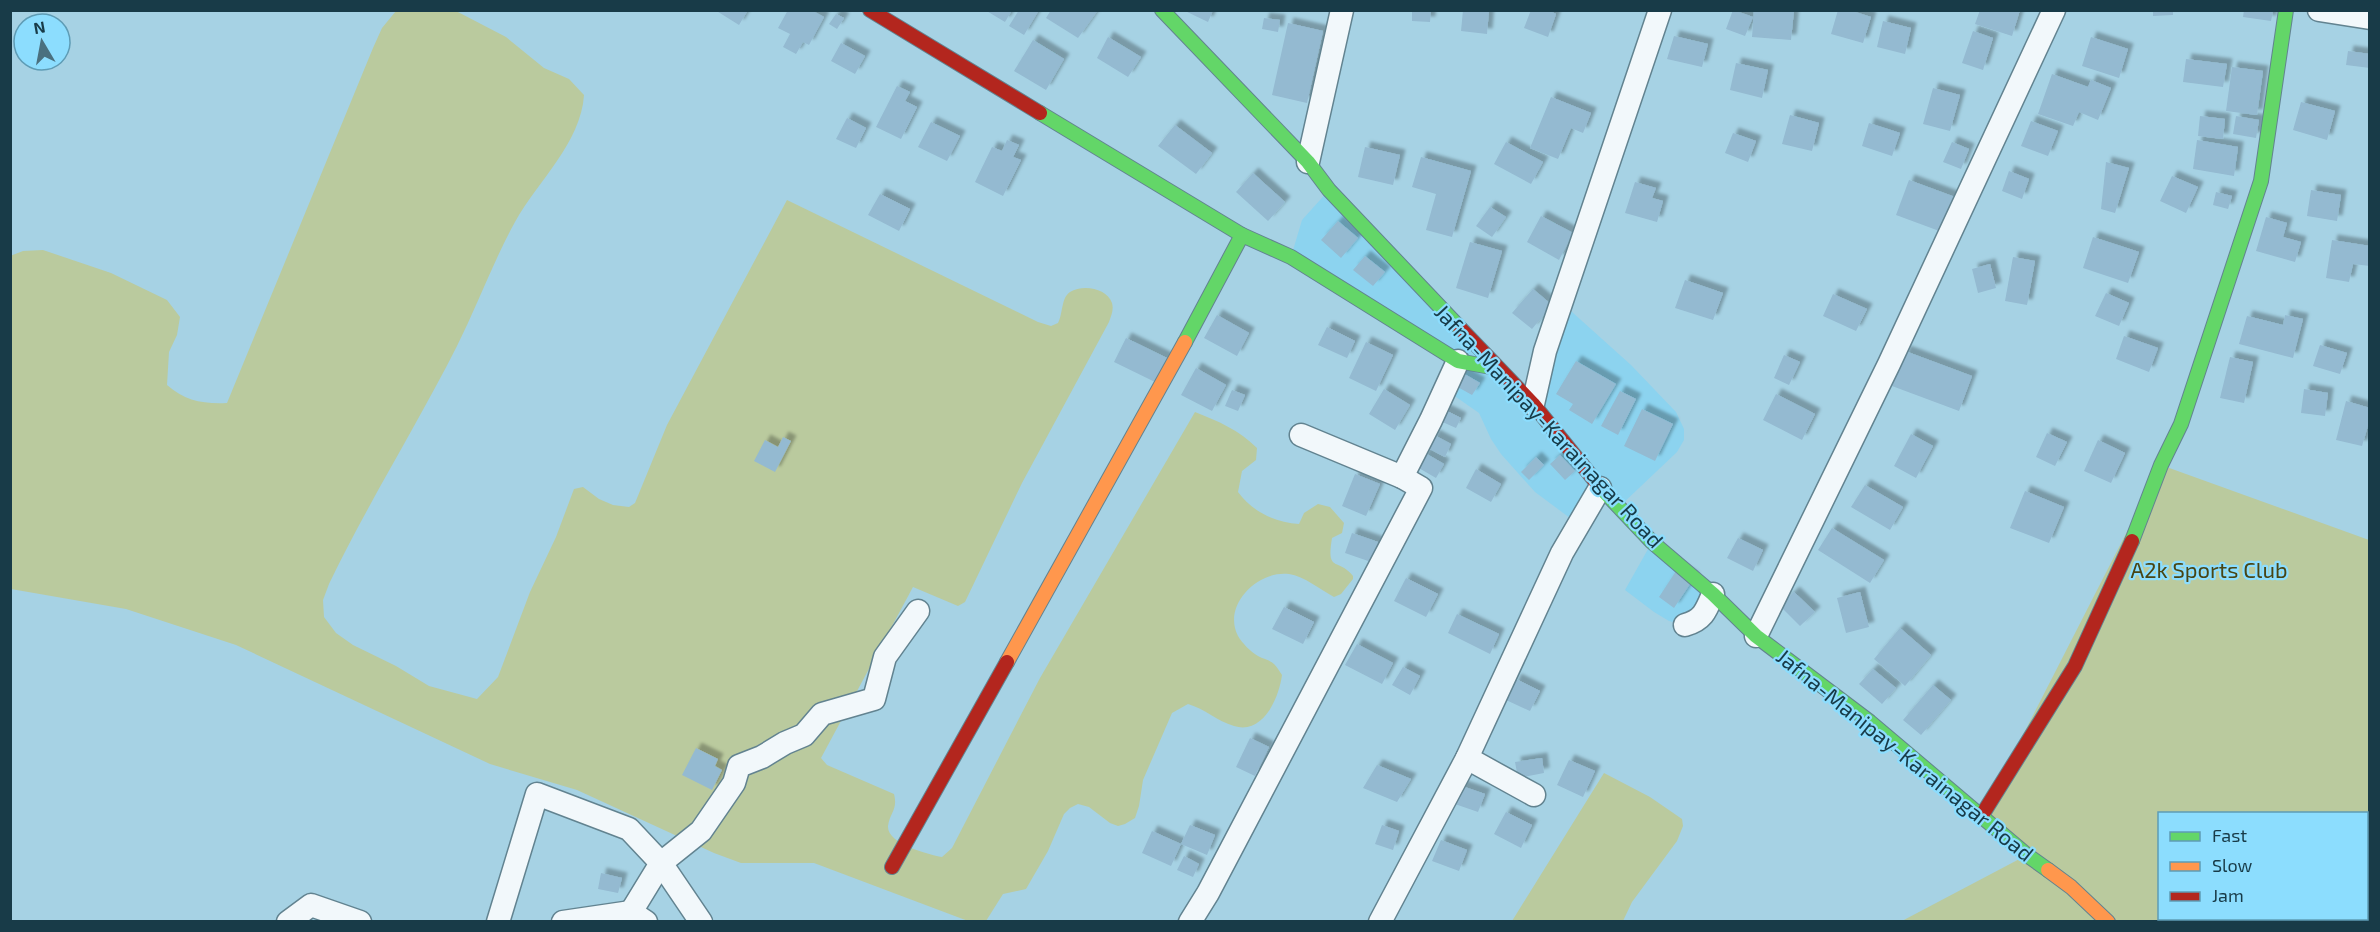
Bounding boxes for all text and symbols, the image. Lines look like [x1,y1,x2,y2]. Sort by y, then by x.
north arrow [12,12,72,72]
text: N [32,16,47,37]
street label: Jafna-Manipay-Karainagar Road [1430,298,1669,552]
park label: A2k Sports Club [2131,556,2287,582]
street label: Jafna-Manipay-Karainagar Road [1772,642,2039,866]
legend [2158,812,2368,920]
text: Fast [2212,824,2247,846]
text: Slow [2212,854,2253,876]
text: Jam [2212,884,2244,906]

